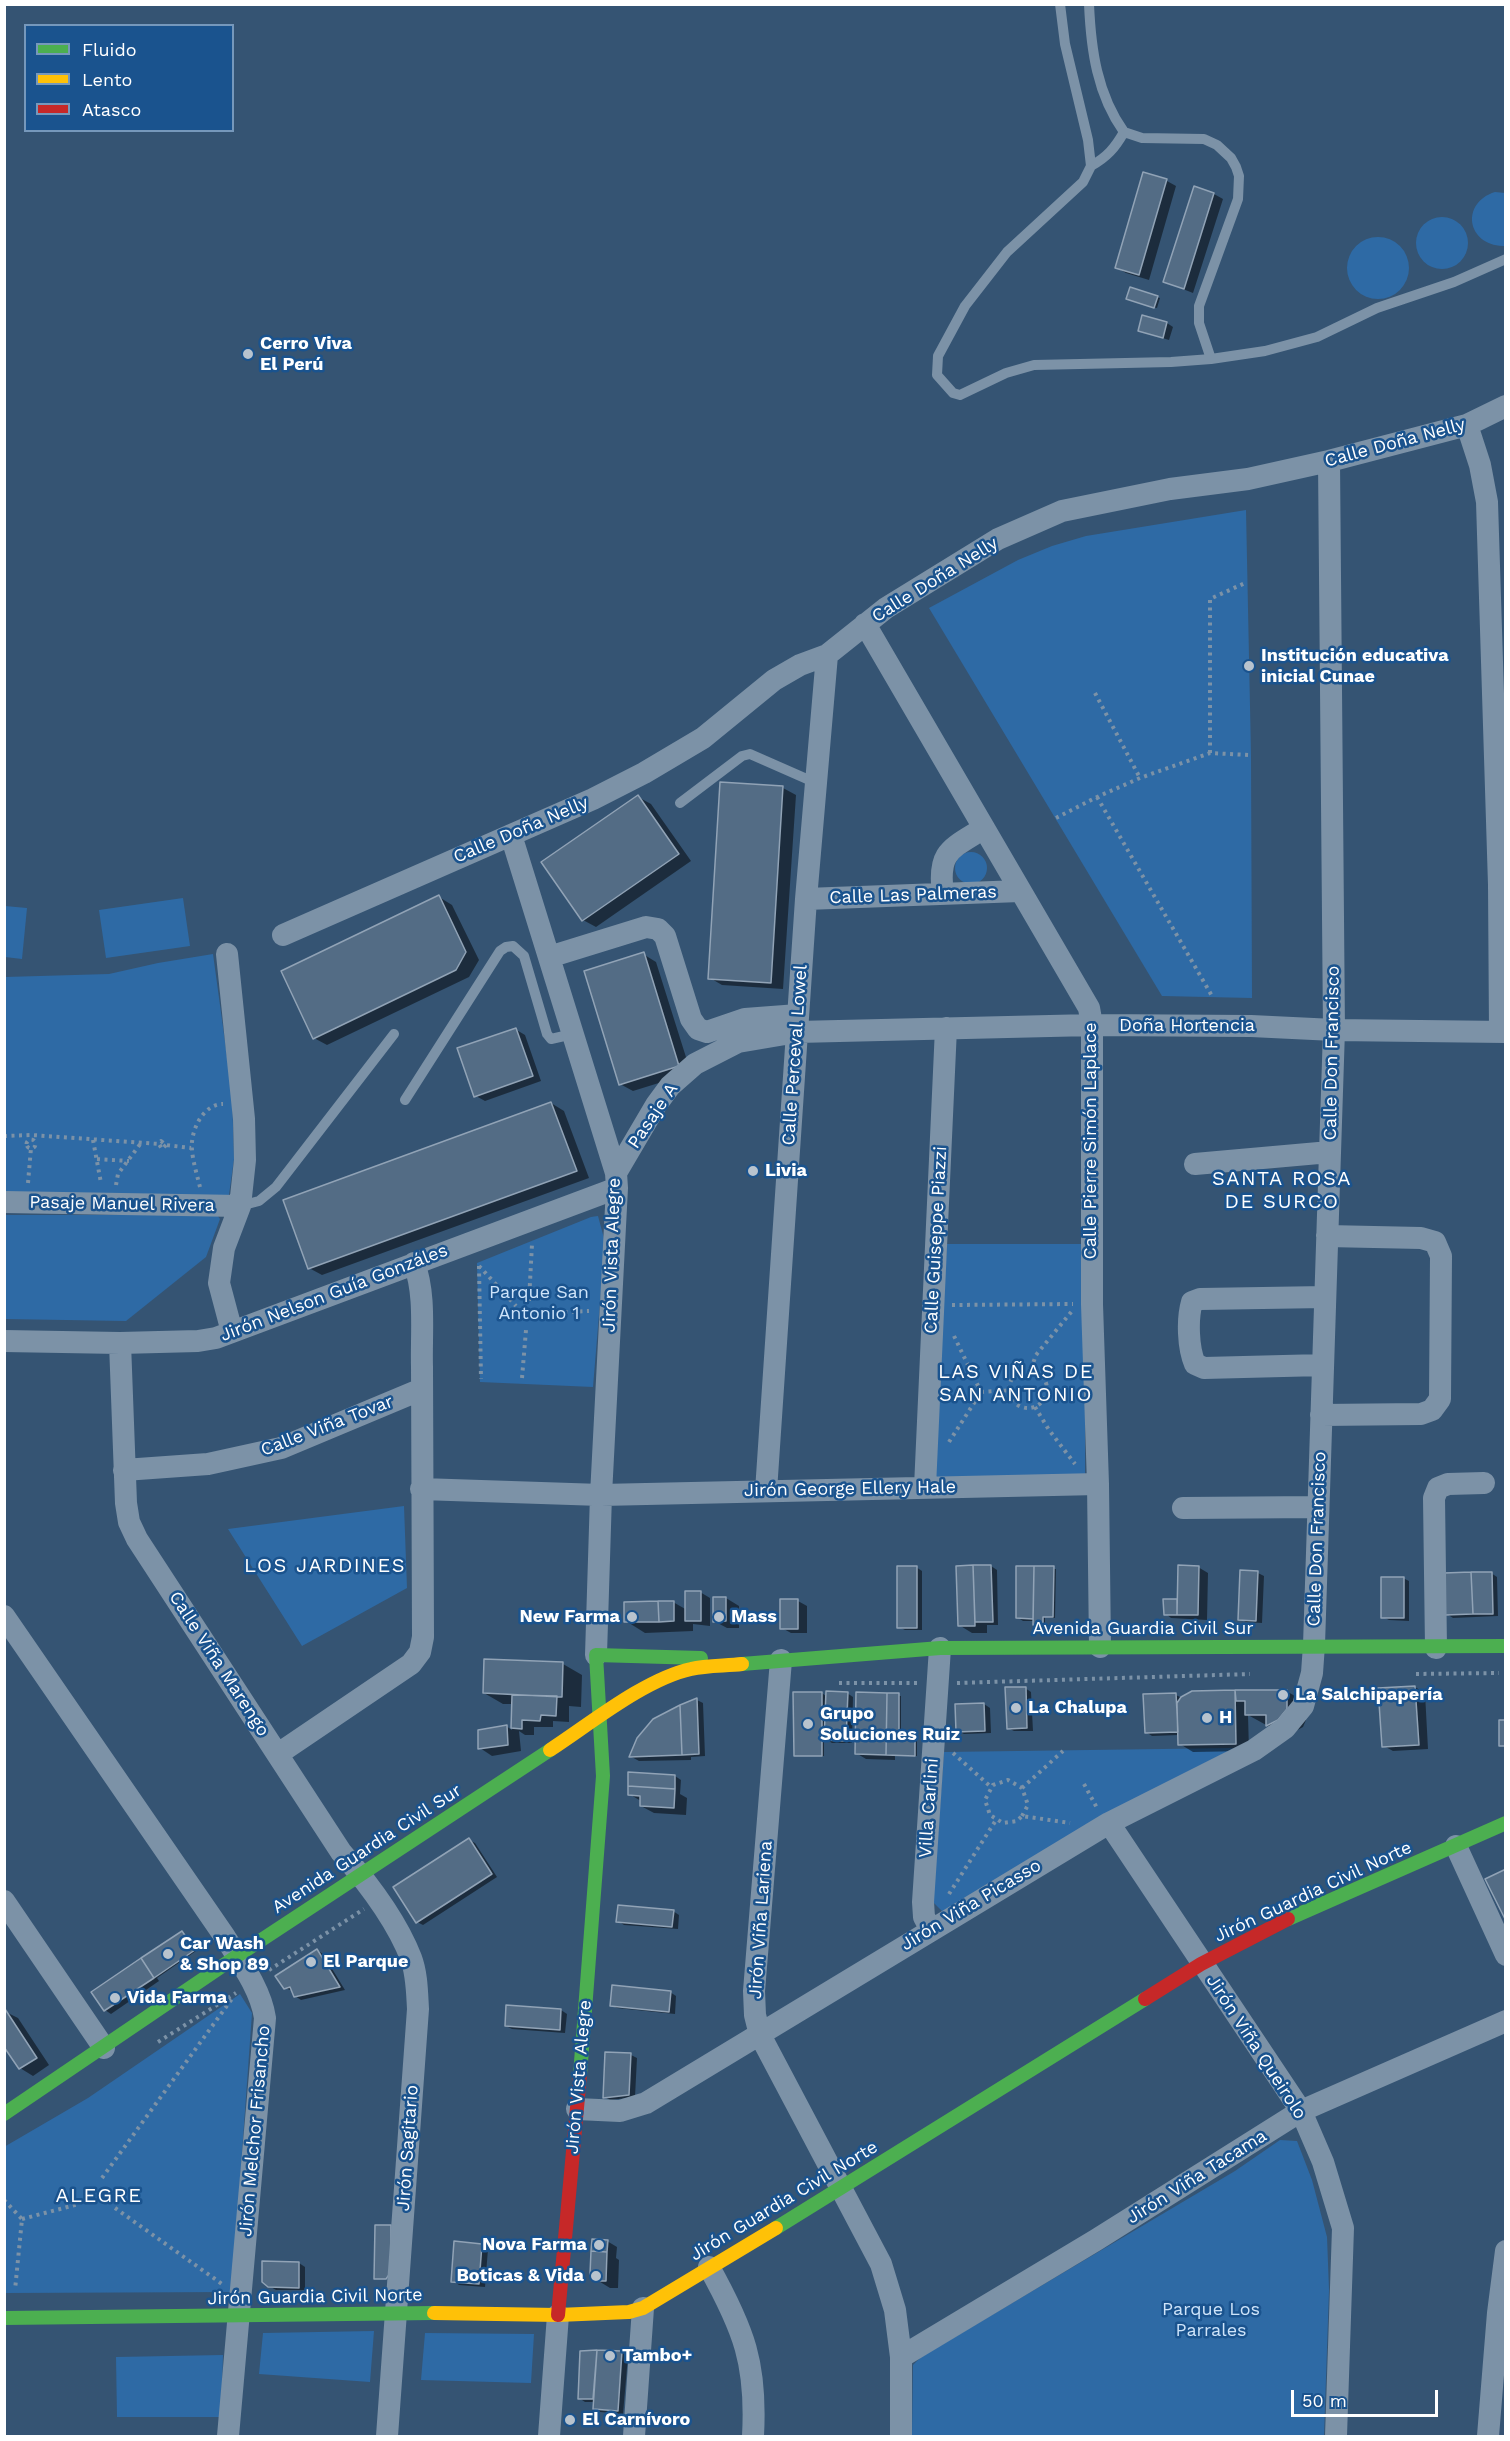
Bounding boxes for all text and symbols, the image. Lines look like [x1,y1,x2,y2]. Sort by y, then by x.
legend [24,24,234,132]
text: Fluido [82,39,136,60]
text: Lento [82,69,132,90]
text: Atasco [82,99,141,120]
place label: Cerro Viva El Perú [260,333,352,376]
marker: Cerro Viva El Perú [241,347,255,361]
street label: Calle Doña Nelly [1322,414,1468,472]
street label: Calle Doña Nelly [868,533,1002,627]
place label: Institución educativa inicial Cunae [1261,645,1449,688]
marker: Institución educativa inicial Cunae [1242,659,1256,673]
street label: Calle Doña Nelly [450,792,592,868]
street label: Calle Las Palmeras [829,881,997,909]
street label: Calle Perceval Lowel [778,964,812,1146]
street label: Calle Don Francisco [1320,965,1344,1141]
street label: Doña Hortencia [1119,1015,1255,1037]
street label: Calle Pierre Simón Laplace [1080,1022,1102,1260]
street label: Pasaje A [623,1079,683,1153]
street label: Calle Guiseppe Piazzi [920,1146,952,1334]
place label: Livia [765,1160,807,1182]
marker: Livia [746,1164,760,1178]
district label: SANTA ROSA DE SURCO [1212,1167,1352,1214]
street label: Jirón Vista Alegre [599,1177,625,1333]
street label: Pasaje Manuel Rivera [29,1192,215,1216]
street label: Jirón Nelson Guía Gonzáles [217,1240,451,1346]
park label: Parque San Antonio 1 [489,1282,589,1324]
district label: LAS VIÑAS DE SAN ANTONIO [938,1360,1094,1407]
street label: Calle Viña Tovar [258,1391,396,1461]
street label: Calle Don Francisco [1303,1451,1331,1627]
street label: Jirón George Ellery Hale [744,1476,956,1502]
district label: LOS JARDINES [244,1554,406,1578]
street label: Calle Viña Marengo [164,1587,274,1741]
place label: New Farma [519,1606,620,1628]
place label: Mass [731,1606,777,1628]
marker: New Farma [625,1610,639,1624]
marker: Mass [712,1610,726,1624]
street label: Avenida Guardia Civil Sur [1032,1618,1254,1640]
place label: La Salchipapería [1295,1684,1443,1706]
marker: La Salchipapería [1276,1688,1290,1702]
place label: La Chalupa [1028,1697,1127,1719]
marker: La Chalupa [1009,1701,1023,1715]
place label: Grupo Soluciones Ruiz [820,1703,960,1746]
place label: H [1219,1707,1232,1729]
marker: H [1200,1711,1214,1725]
marker: Grupo Soluciones Ruiz [801,1717,815,1731]
street label: Villa Carlini [915,1757,943,1859]
street label: Avenida Guardia Civil Sur [268,1780,466,1918]
street label: Jirón Guardia Civil Norte [1211,1837,1415,1947]
street label: Jirón Viña Lariena [745,1840,777,2000]
street label: Jirón Viña Picasso [897,1855,1045,1955]
place label: Car Wash & Shop 89 [180,1933,269,1976]
marker: Car Wash & Shop 89 [161,1947,175,1961]
place label: El Parque [323,1951,408,1973]
marker: El Parque [304,1955,318,1969]
street label: Jirón Viña Queirolo [1201,1971,1311,2123]
place label: Vida Farma [127,1987,227,2009]
marker: Vida Farma [108,1991,122,2005]
street label: Jirón Vista Alegre [562,1999,596,2155]
street label: Jirón Melchor Frisancho [235,2025,275,2237]
street label: Jirón Sagitario [393,2084,423,2212]
street label: Jirón Viña Tacama [1123,2125,1271,2229]
street label: Jirón Guardia Civil Norte [686,2136,882,2266]
district label: ALEGRE [55,2184,143,2208]
place label: Nova Farma [482,2234,587,2256]
marker: Nova Farma [592,2238,606,2252]
place label: Boticas & Vida [456,2265,584,2287]
marker: Boticas & Vida [589,2269,603,2283]
street label: Jirón Guardia Civil Norte [207,2284,423,2310]
park label: Parque Los Parrales [1162,2299,1260,2342]
place label: Tambo+ [622,2345,692,2367]
marker: Tambo+ [603,2349,617,2363]
scale bar [1294,2378,1441,2416]
text: 50 m [1302,2390,1347,2411]
place label: El Carnívoro [582,2409,690,2431]
marker: El Carnívoro [563,2413,577,2427]

